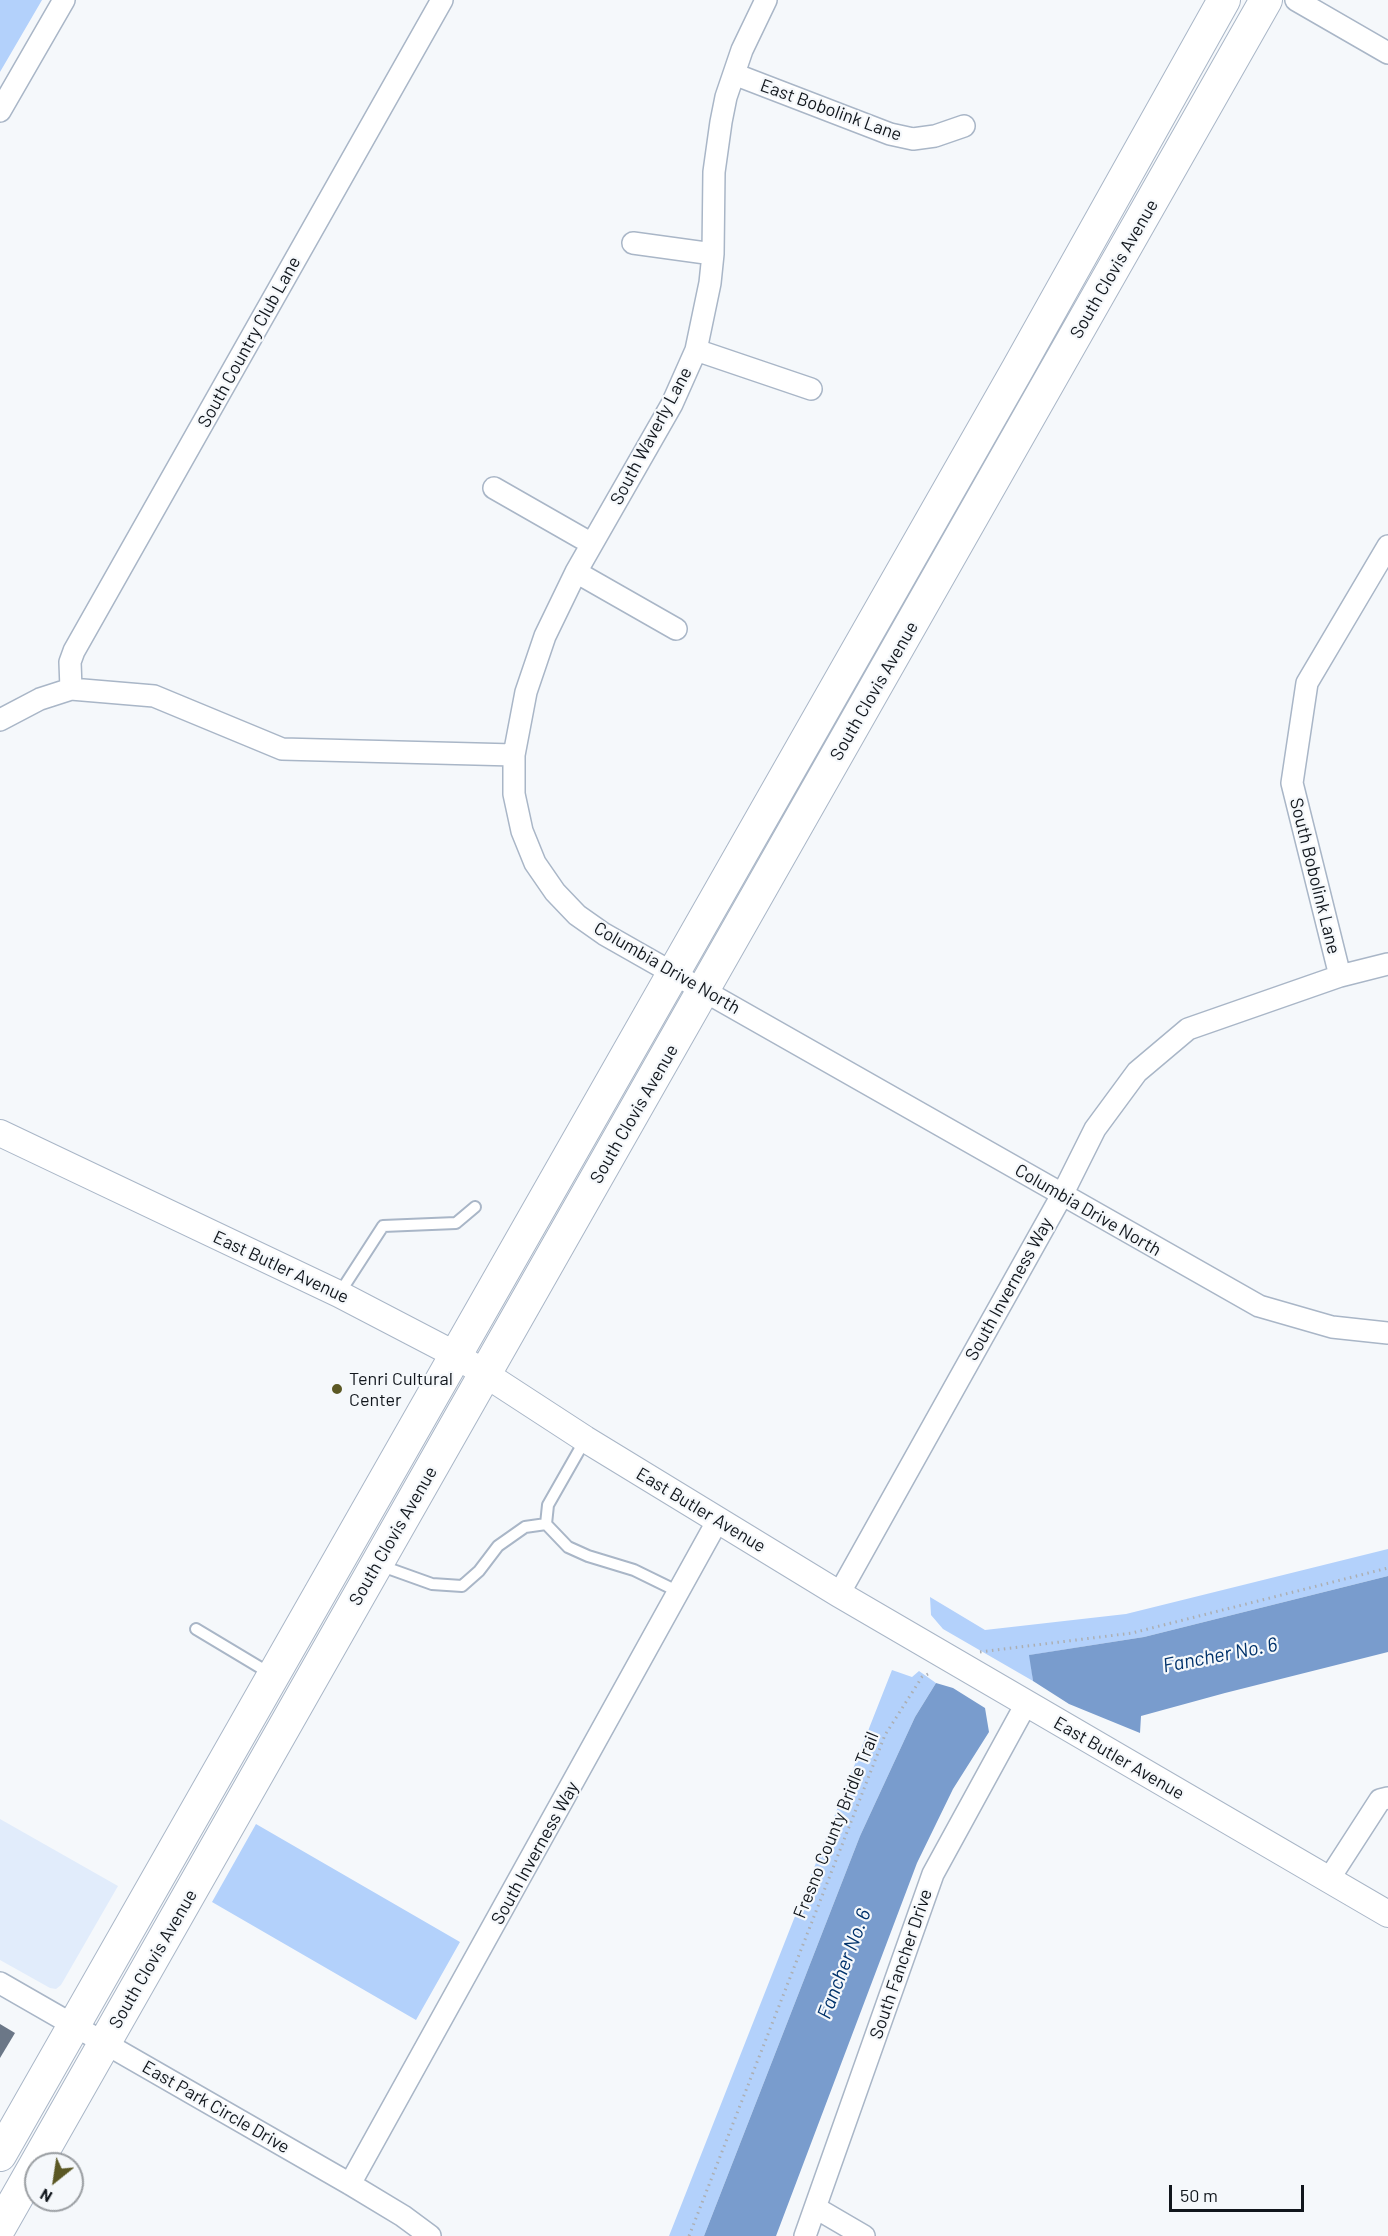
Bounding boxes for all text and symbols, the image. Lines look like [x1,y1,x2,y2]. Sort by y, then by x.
street label: East Bobolink Lane [757,74,905,146]
street label: South Clovis Avenue [1065,196,1163,342]
street label: South Country Club Lane [193,253,305,431]
street label: South Waverly Lane [606,363,696,509]
street label: South Clovis Avenue [825,618,923,764]
street label: South Bobolink Lane [1285,796,1345,956]
street label: Columbia Drive North [590,917,744,1019]
street label: South Clovis Avenue [585,1041,683,1187]
street label: Columbia Drive North [1011,1159,1165,1261]
street label: South Inverness Way [961,1214,1057,1364]
street label: East Butler Avenue [210,1226,352,1308]
place label: Tenri Cultural Center [349,1368,453,1410]
marker: Tenri Cultural Center [330,1382,344,1396]
street label: South Clovis Avenue [344,1463,442,1609]
street label: East Butler Avenue [632,1463,770,1557]
water label: Fancher No. 6 [1161,1632,1279,1678]
street label: East Butler Avenue [1050,1712,1188,1804]
street label: Fresno County Bridle Trail [789,1729,883,1921]
street label: South Inverness Way [487,1778,583,1928]
street label: South Clovis Avenue [104,1886,202,2032]
street label: South Fancher Drive [865,1886,937,2042]
water label: Fancher No. 6 [812,1906,876,2022]
street label: East Park Circle Drive [138,2056,294,2158]
north arrow [24,2152,84,2212]
scale bar [1172,2173,1307,2211]
text: 50 m [1180,2184,1218,2206]
text: N [36,2185,55,2207]

